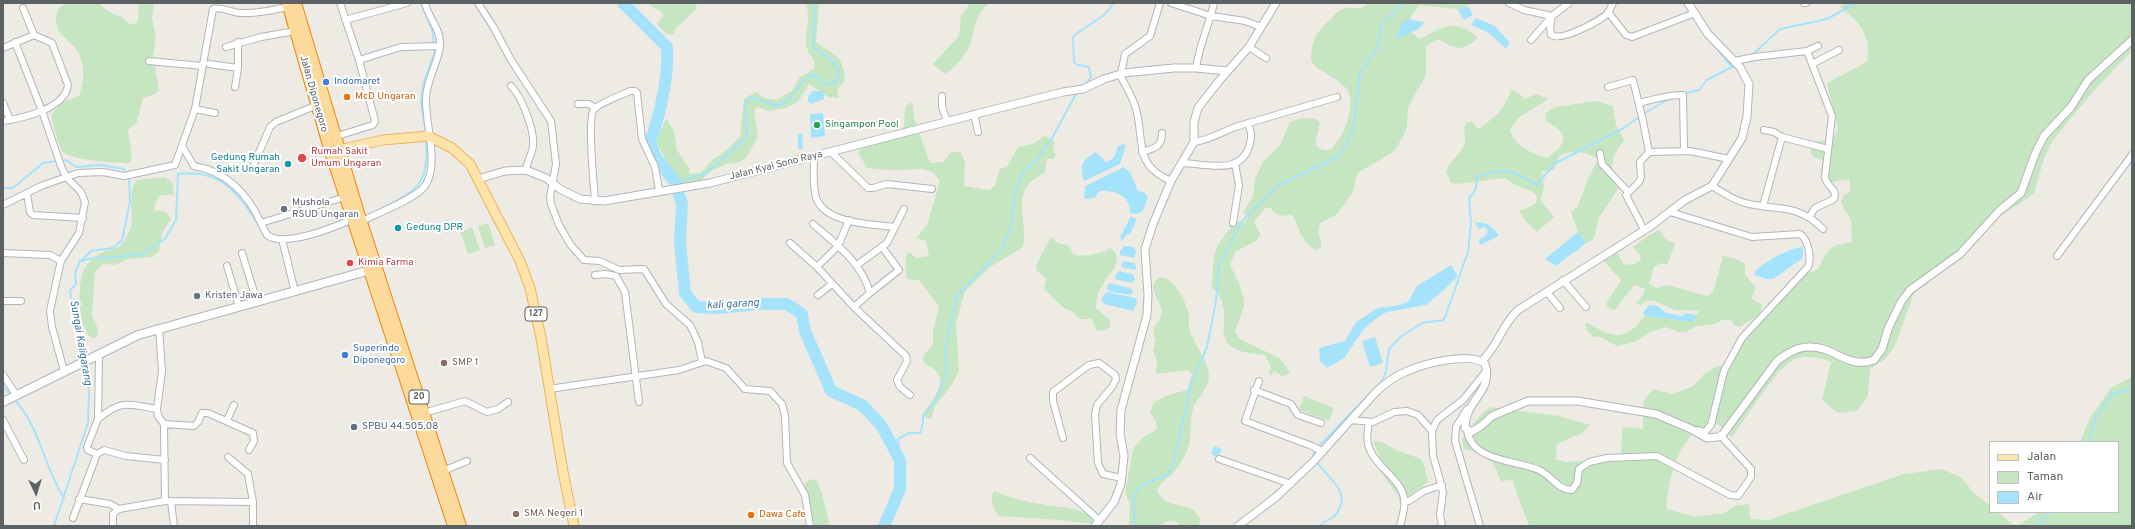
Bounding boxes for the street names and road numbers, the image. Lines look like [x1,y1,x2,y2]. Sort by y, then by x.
street label: Jalan Diponegoro [296,54,330,134]
street label: Jalan Kyai Sono Raya [728,149,824,183]
road number: 127 [525,307,547,321]
road number: 20 [409,390,429,404]

